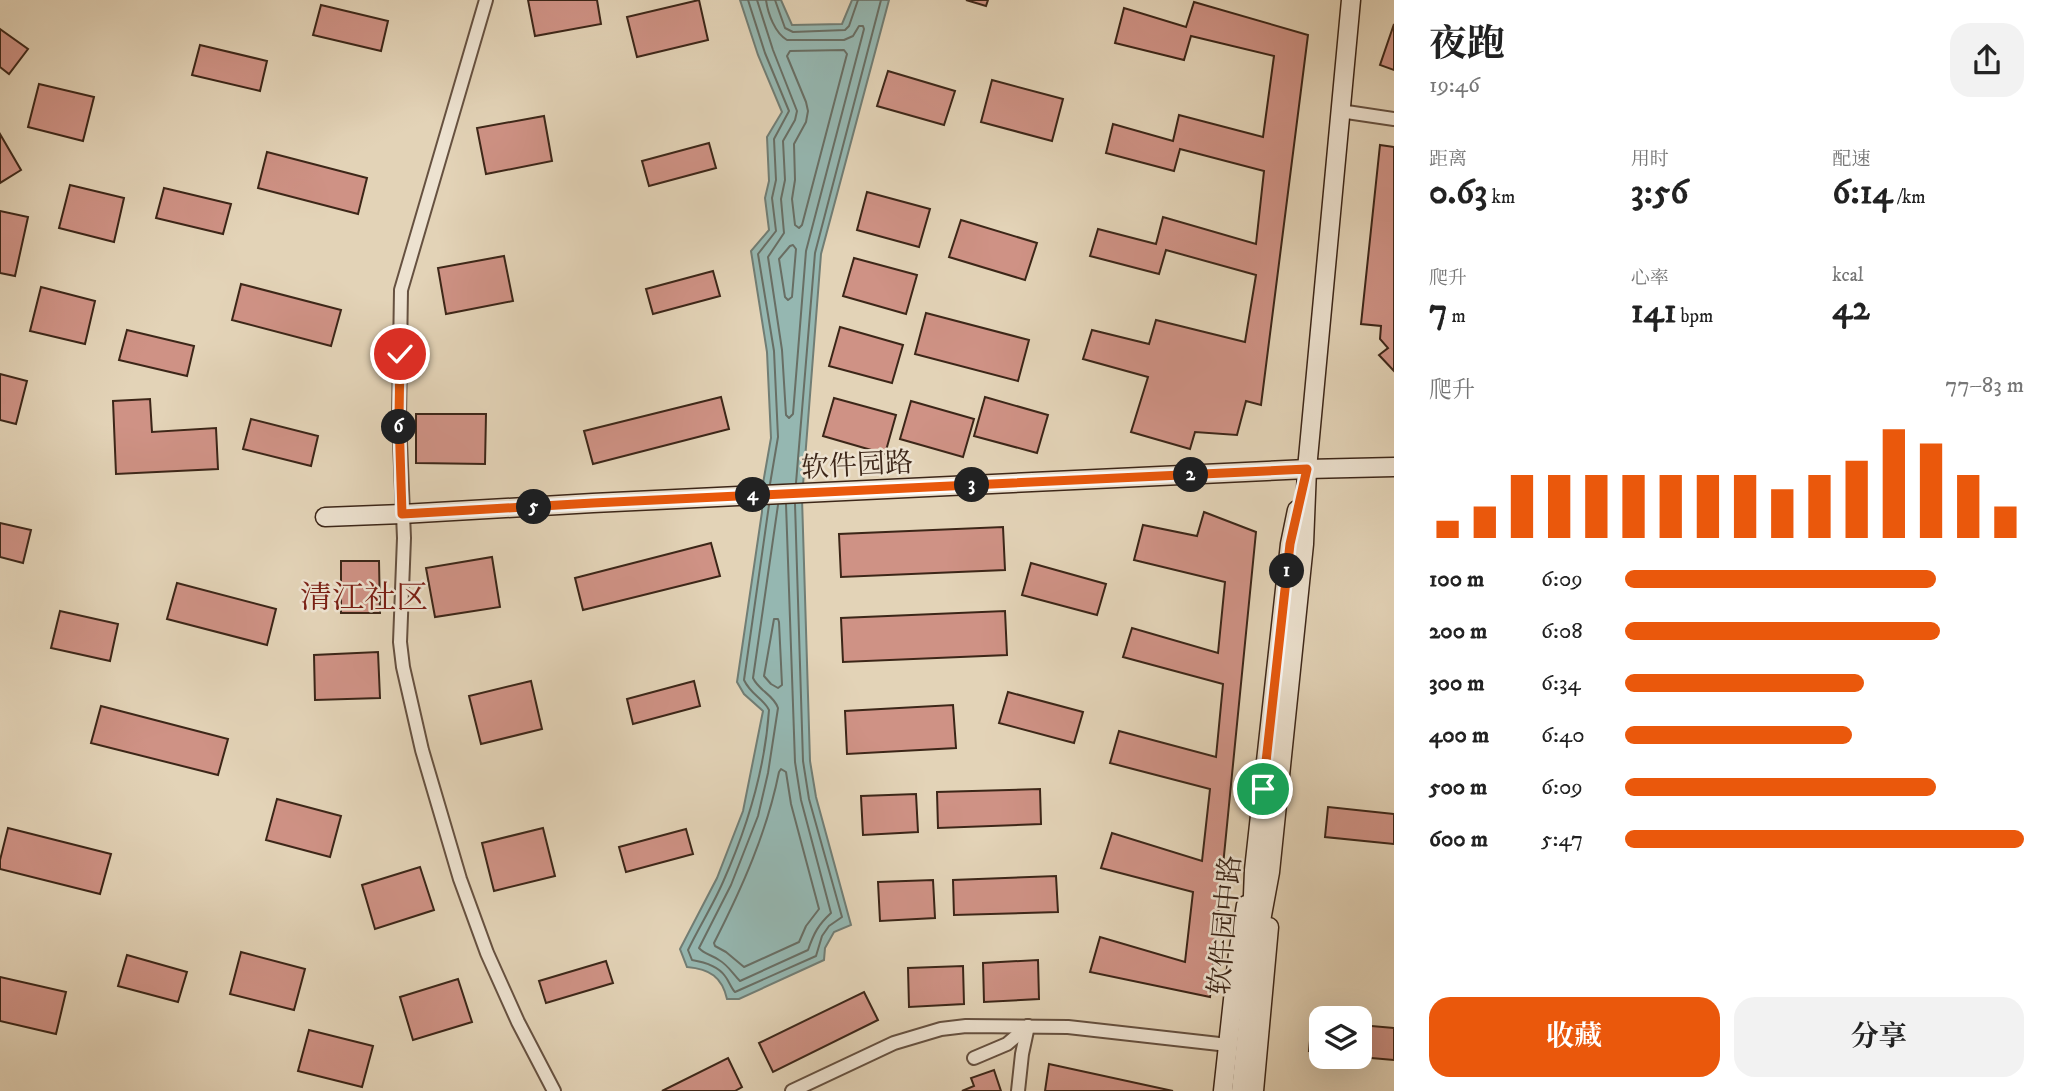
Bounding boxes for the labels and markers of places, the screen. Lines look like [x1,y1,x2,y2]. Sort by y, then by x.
pin [370,324,430,384]
pin: 6 [382,410,416,444]
pin: 2 [1174,458,1208,492]
pin: 3 [954,468,990,503]
pin: 4 [736,477,770,512]
pin: 5 [516,490,552,524]
pin: 1 [1270,554,1304,588]
pin [1233,759,1293,819]

